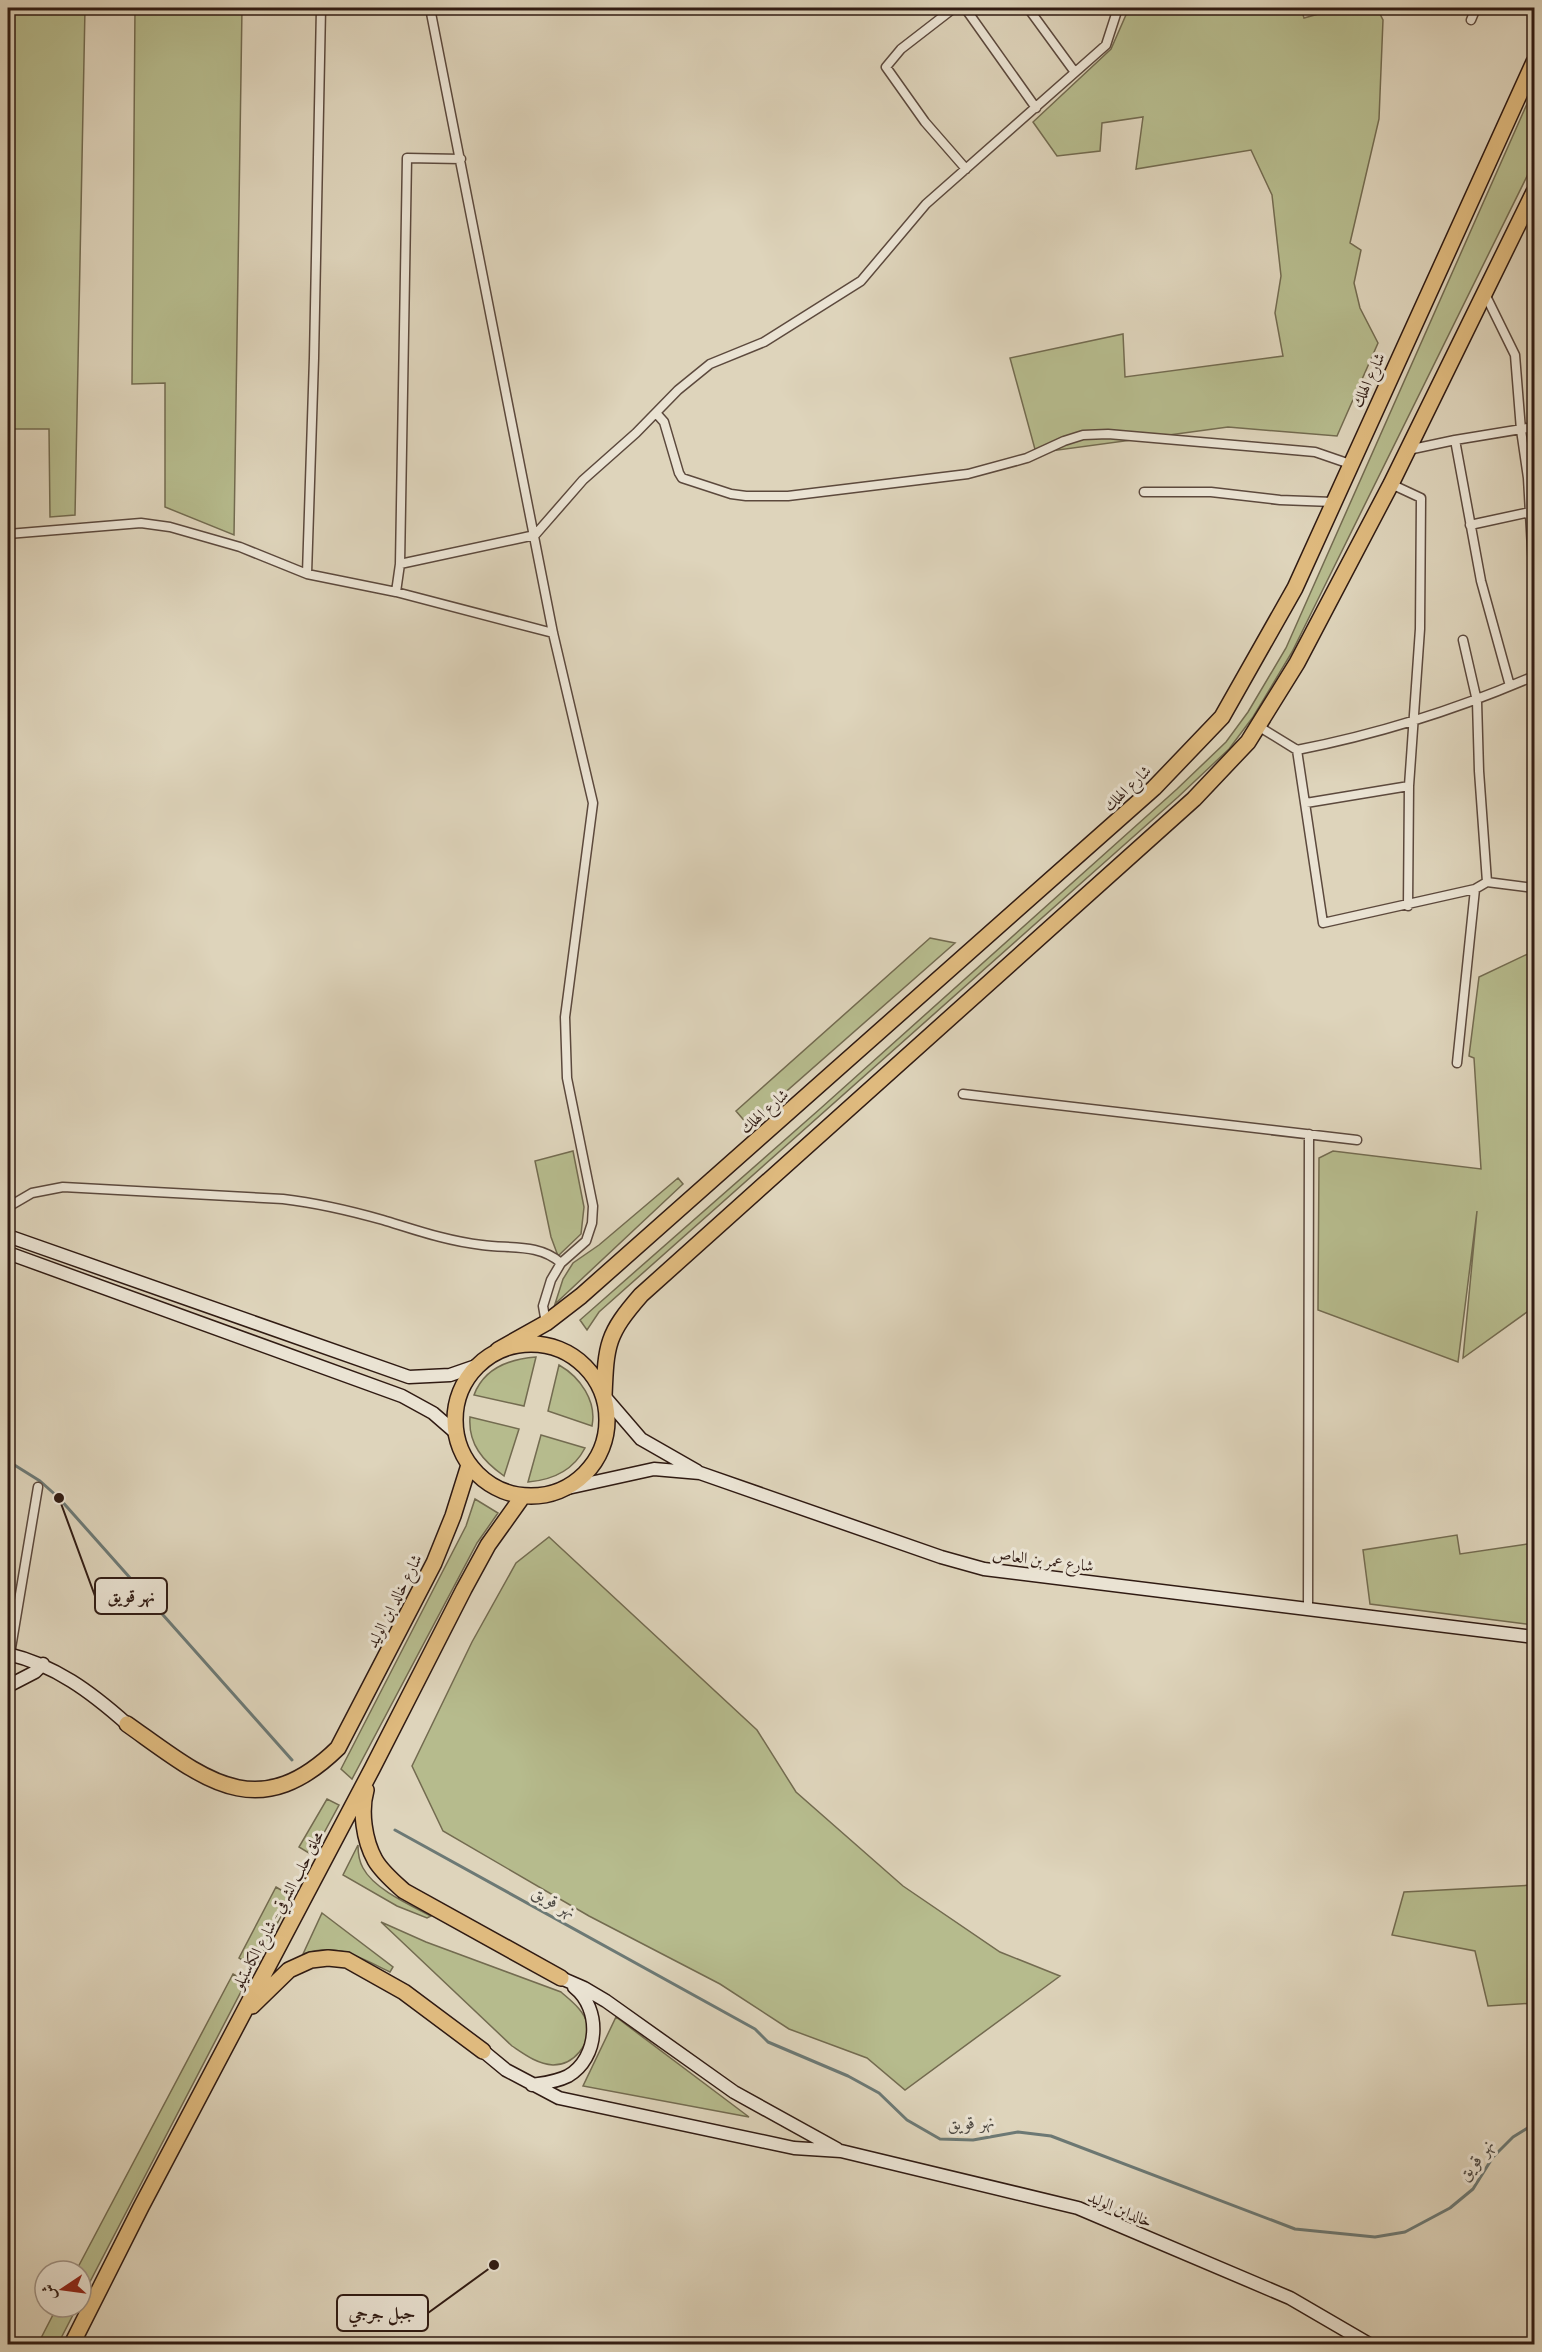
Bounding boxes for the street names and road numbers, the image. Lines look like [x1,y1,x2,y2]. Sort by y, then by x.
street label: شارع الهلك [1347,350,1393,412]
street label: شارع الهلك [1099,761,1158,818]
street label: شارع الهلك [736,1085,795,1140]
street label: شارع عمر بن العاص [991,1544,1095,1580]
street label: شارع خالد ابن الوليد [362,1551,429,1653]
street label: محلق حلب الشرقي - شارع الكاستيلو [227,1827,331,1996]
street label: خالدابن الوليد [1084,2187,1155,2232]

